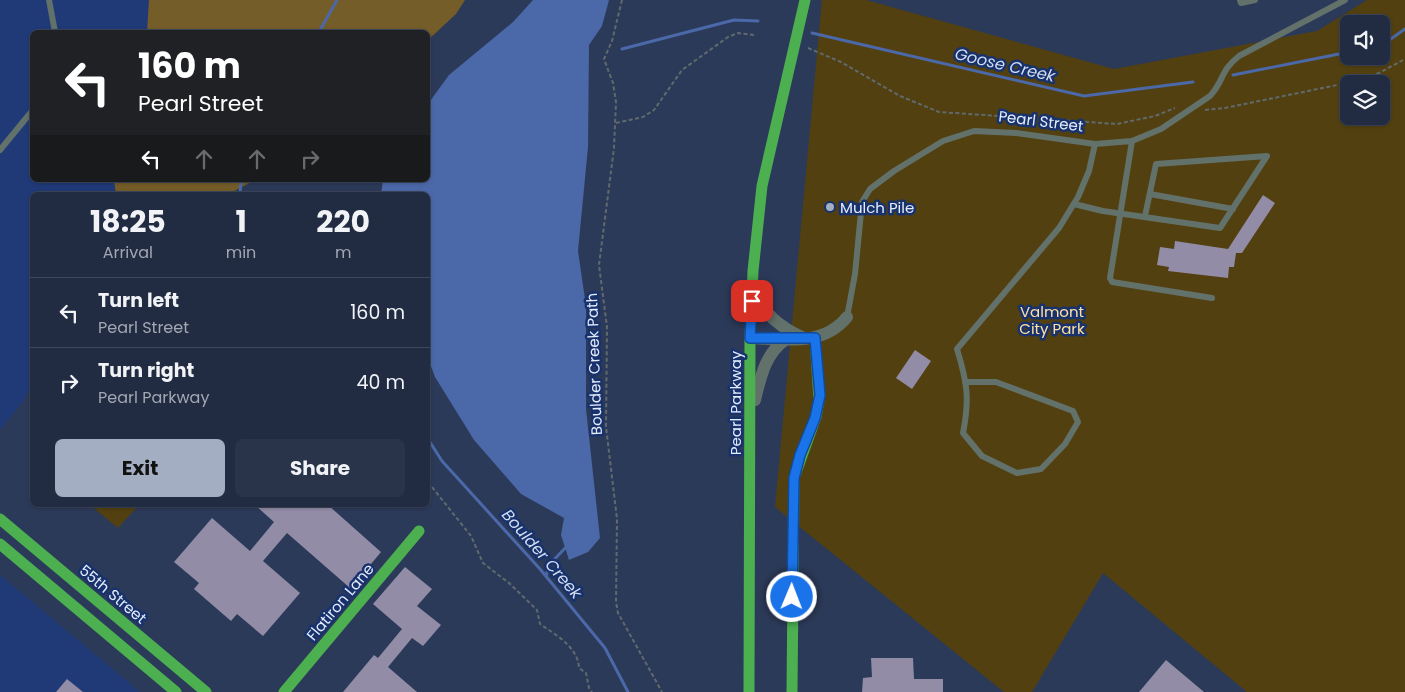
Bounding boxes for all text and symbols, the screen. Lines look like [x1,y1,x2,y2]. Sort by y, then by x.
map controls [1340,15,1390,125]
button: sound [1340,15,1390,65]
text: 160 m [138,41,241,90]
water label: Goose Creek [953,42,1058,88]
icon: left [55,50,120,115]
button: layers [1340,75,1390,125]
text: Pearl Street [138,88,263,119]
street label: Pearl Street [997,105,1085,137]
icon: left [137,145,165,173]
icon: ahead [190,145,218,173]
icon: ahead [243,145,271,173]
icon: right [296,145,324,173]
place label: Mulch Pile [840,197,914,218]
text: 18:25 [90,200,166,243]
text: 1 [235,200,247,243]
text: 220 [316,200,370,243]
marker: Mulch Pile [824,201,836,213]
text: Arrival [103,241,153,264]
text: min [226,241,256,264]
text: m [335,241,351,264]
pin [731,280,773,322]
text: Turn left [98,287,179,314]
icon: arrive [738,287,766,315]
street label: Boulder Creek Path [581,292,607,436]
icon: left [55,299,83,327]
text: 160 m [350,299,405,326]
park label: Valmont City Park [1019,301,1085,339]
text: Pearl Street [98,316,189,339]
street label: Pearl Parkway [725,350,746,455]
text: Turn right [98,357,194,384]
icon: right [55,369,83,397]
text: 40 m [356,369,405,396]
text: Pearl Parkway [98,386,209,409]
button: Exit [55,439,225,497]
button: Share [235,439,405,497]
water label: Boulder Creek [497,504,588,604]
street label: Flatiron Lane [301,559,379,645]
street label: 55th Street [75,560,151,628]
position arrow [765,570,817,622]

